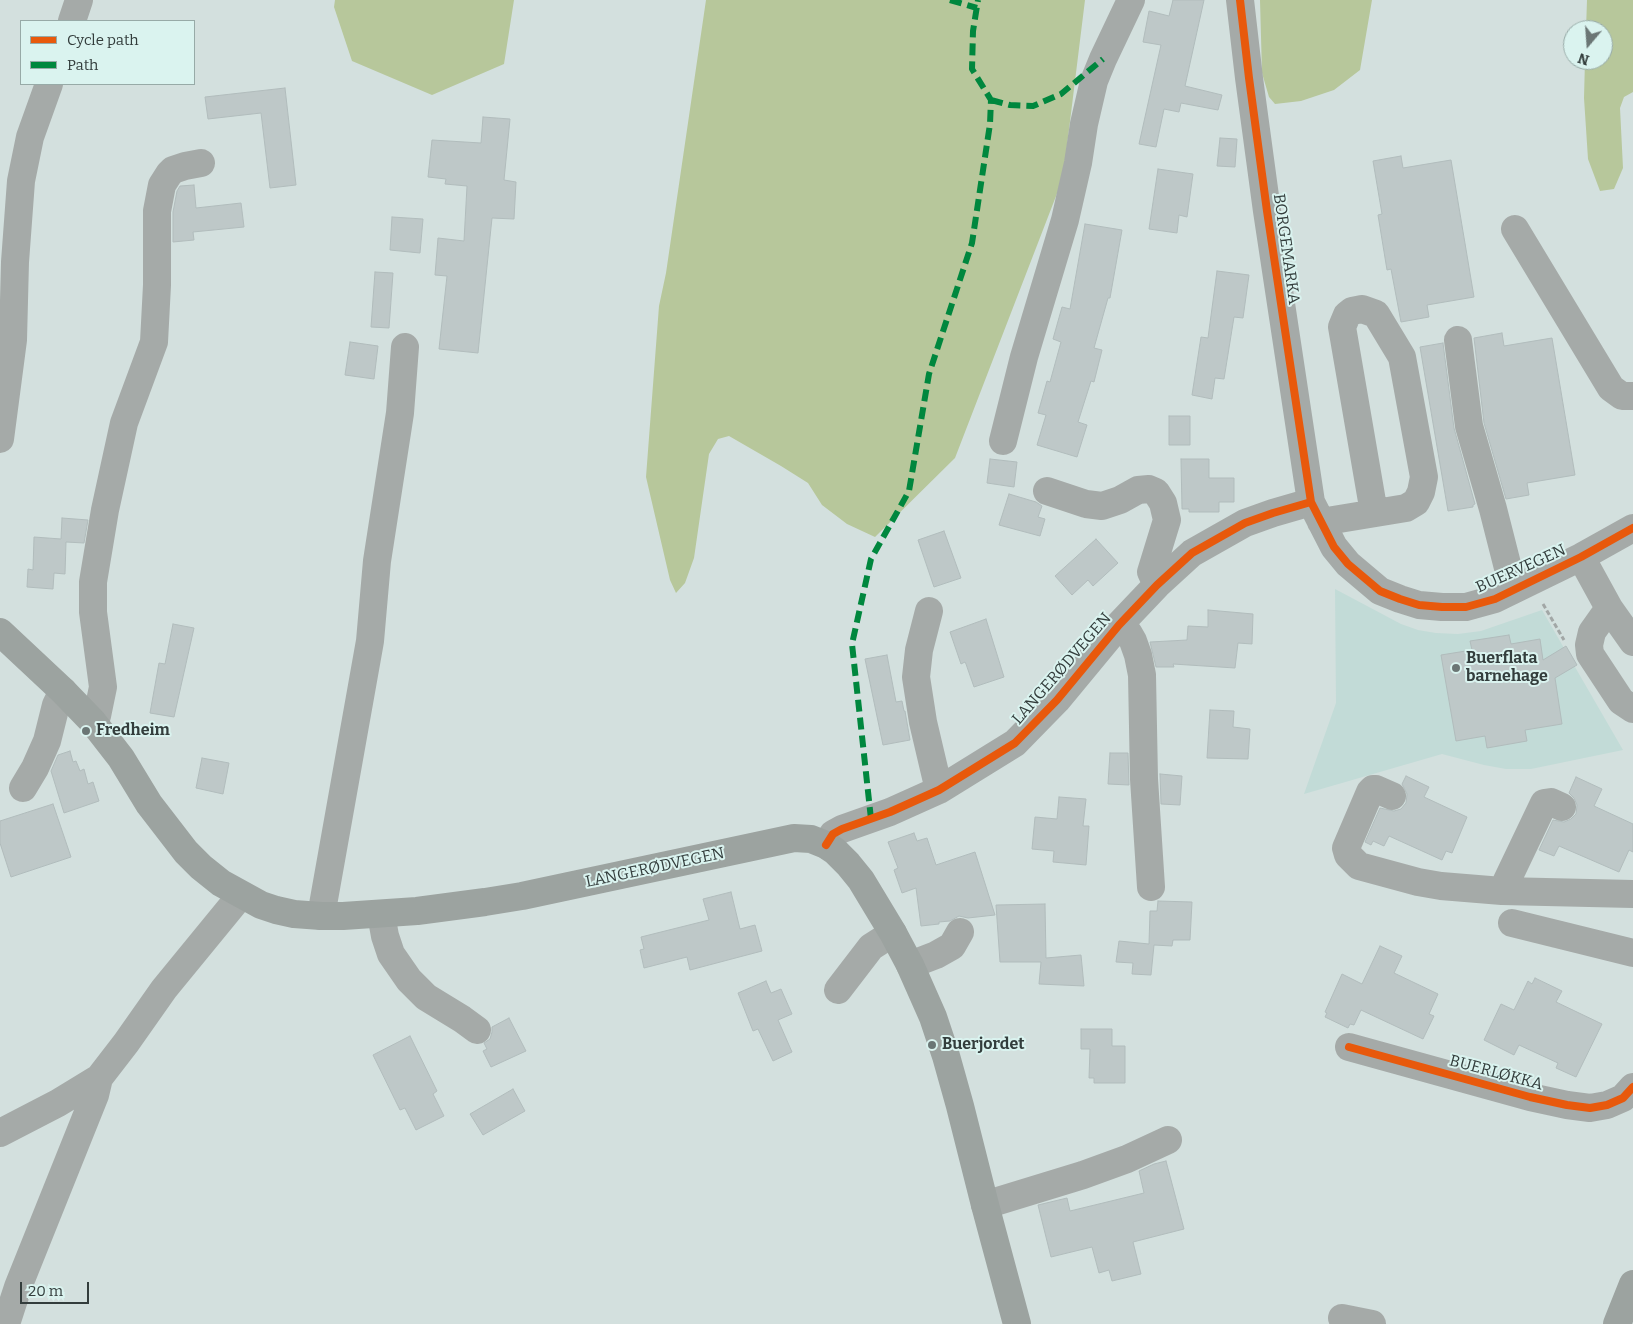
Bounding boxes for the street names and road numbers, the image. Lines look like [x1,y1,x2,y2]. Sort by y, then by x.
street label: BORGEMARKA [1269,192,1303,306]
street label: BUERVEGEN [1473,541,1569,597]
street label: LANGERØDVEGEN [1008,609,1116,729]
street label: LANGERØDVEGEN [584,844,726,892]
street label: BUERLØKKA [1447,1051,1545,1095]

